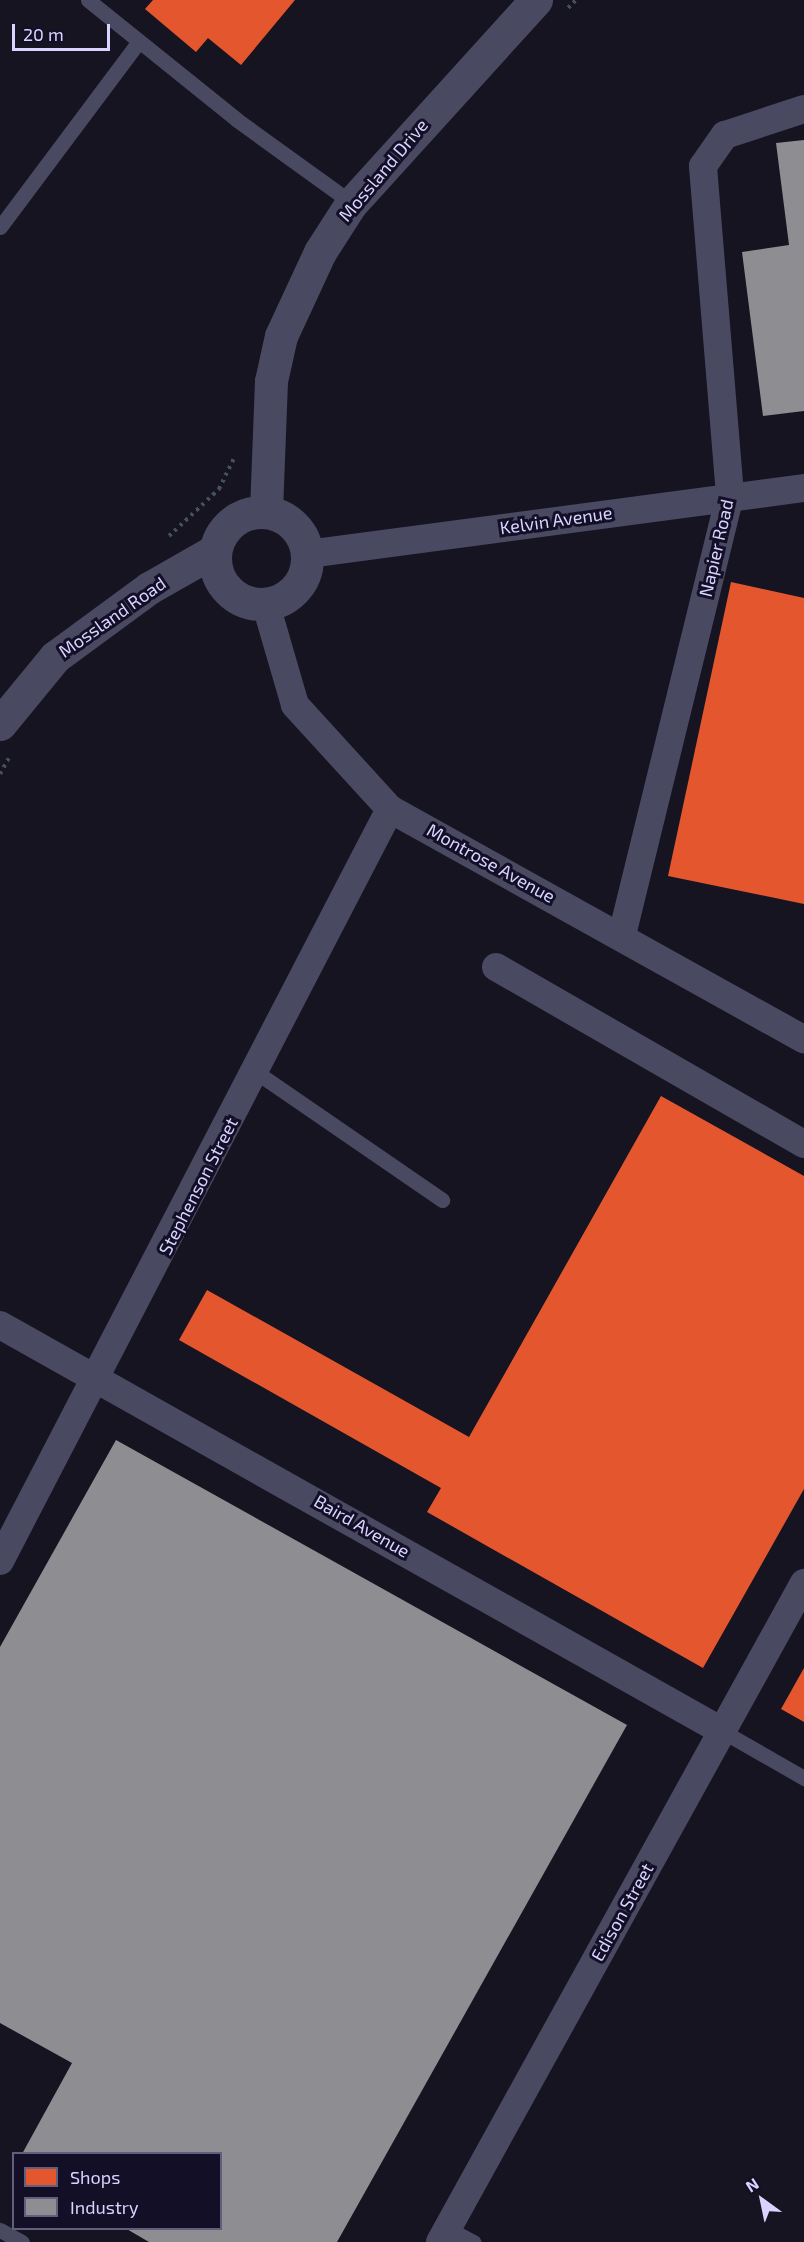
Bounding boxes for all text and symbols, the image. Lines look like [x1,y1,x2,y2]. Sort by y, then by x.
scale bar [15,12,112,50]
text: 20 m [23,23,64,45]
street label: Mossland Drive [334,114,432,226]
street label: Napier Road [694,497,738,599]
street label: Kelvin Avenue [498,501,614,539]
street label: Mossland Road [54,572,170,662]
street label: Montrose Avenue [423,819,559,907]
street label: Stephenson Street [154,1114,242,1258]
street label: Baird Avenue [310,1490,414,1562]
street label: Edison Street [586,1859,658,1965]
legend [12,2152,222,2230]
text: Shops [70,2166,120,2188]
north arrow [732,2170,792,2230]
text: N [742,2173,762,2196]
text: Industry [70,2196,139,2218]

